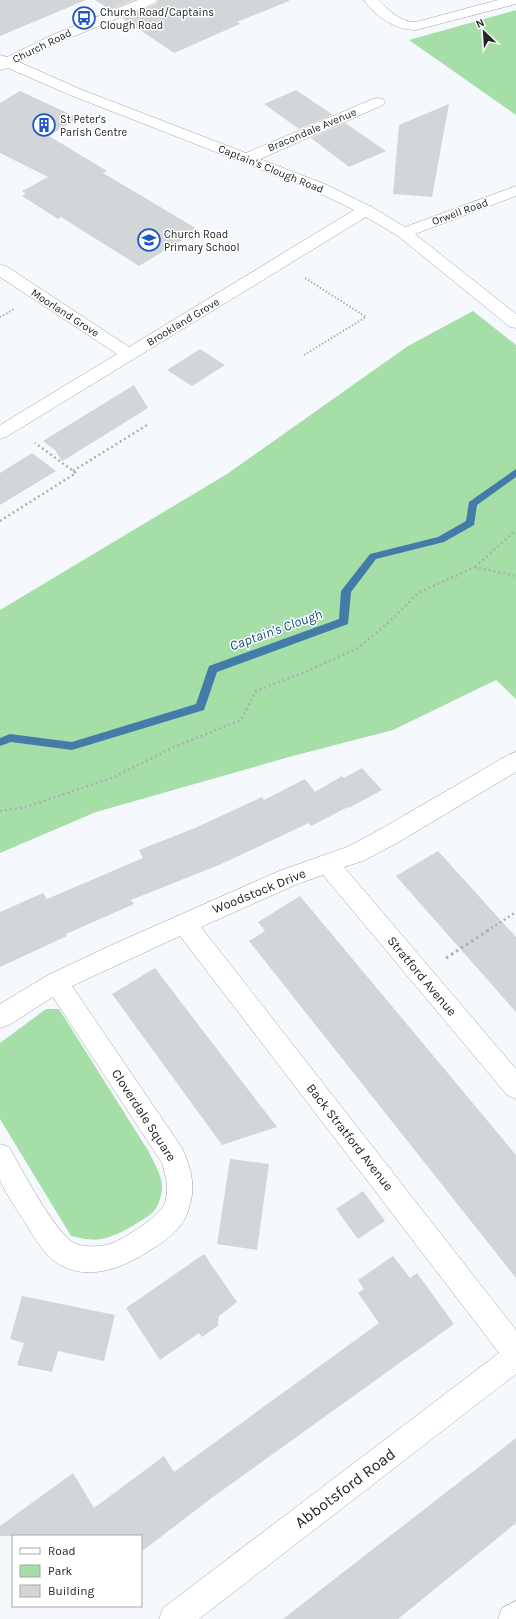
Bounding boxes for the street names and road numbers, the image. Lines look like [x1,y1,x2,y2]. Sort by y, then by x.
street label: Church Road [10,26,74,66]
street label: Bracondale Avenue [266,105,359,155]
street label: Captain's Clough Road [216,142,326,196]
street label: Orwell Road [430,196,490,228]
street label: Moorland Grove [29,286,102,340]
street label: Brookland Grove [144,295,222,349]
street label: Woodstock Drive [210,865,308,917]
street label: Stratford Avenue [384,933,460,1019]
street label: Cloverdale Square [108,1066,180,1165]
street label: Back Stratford Avenue [304,1080,397,1194]
street label: Abbotsford Road [291,1444,399,1532]

